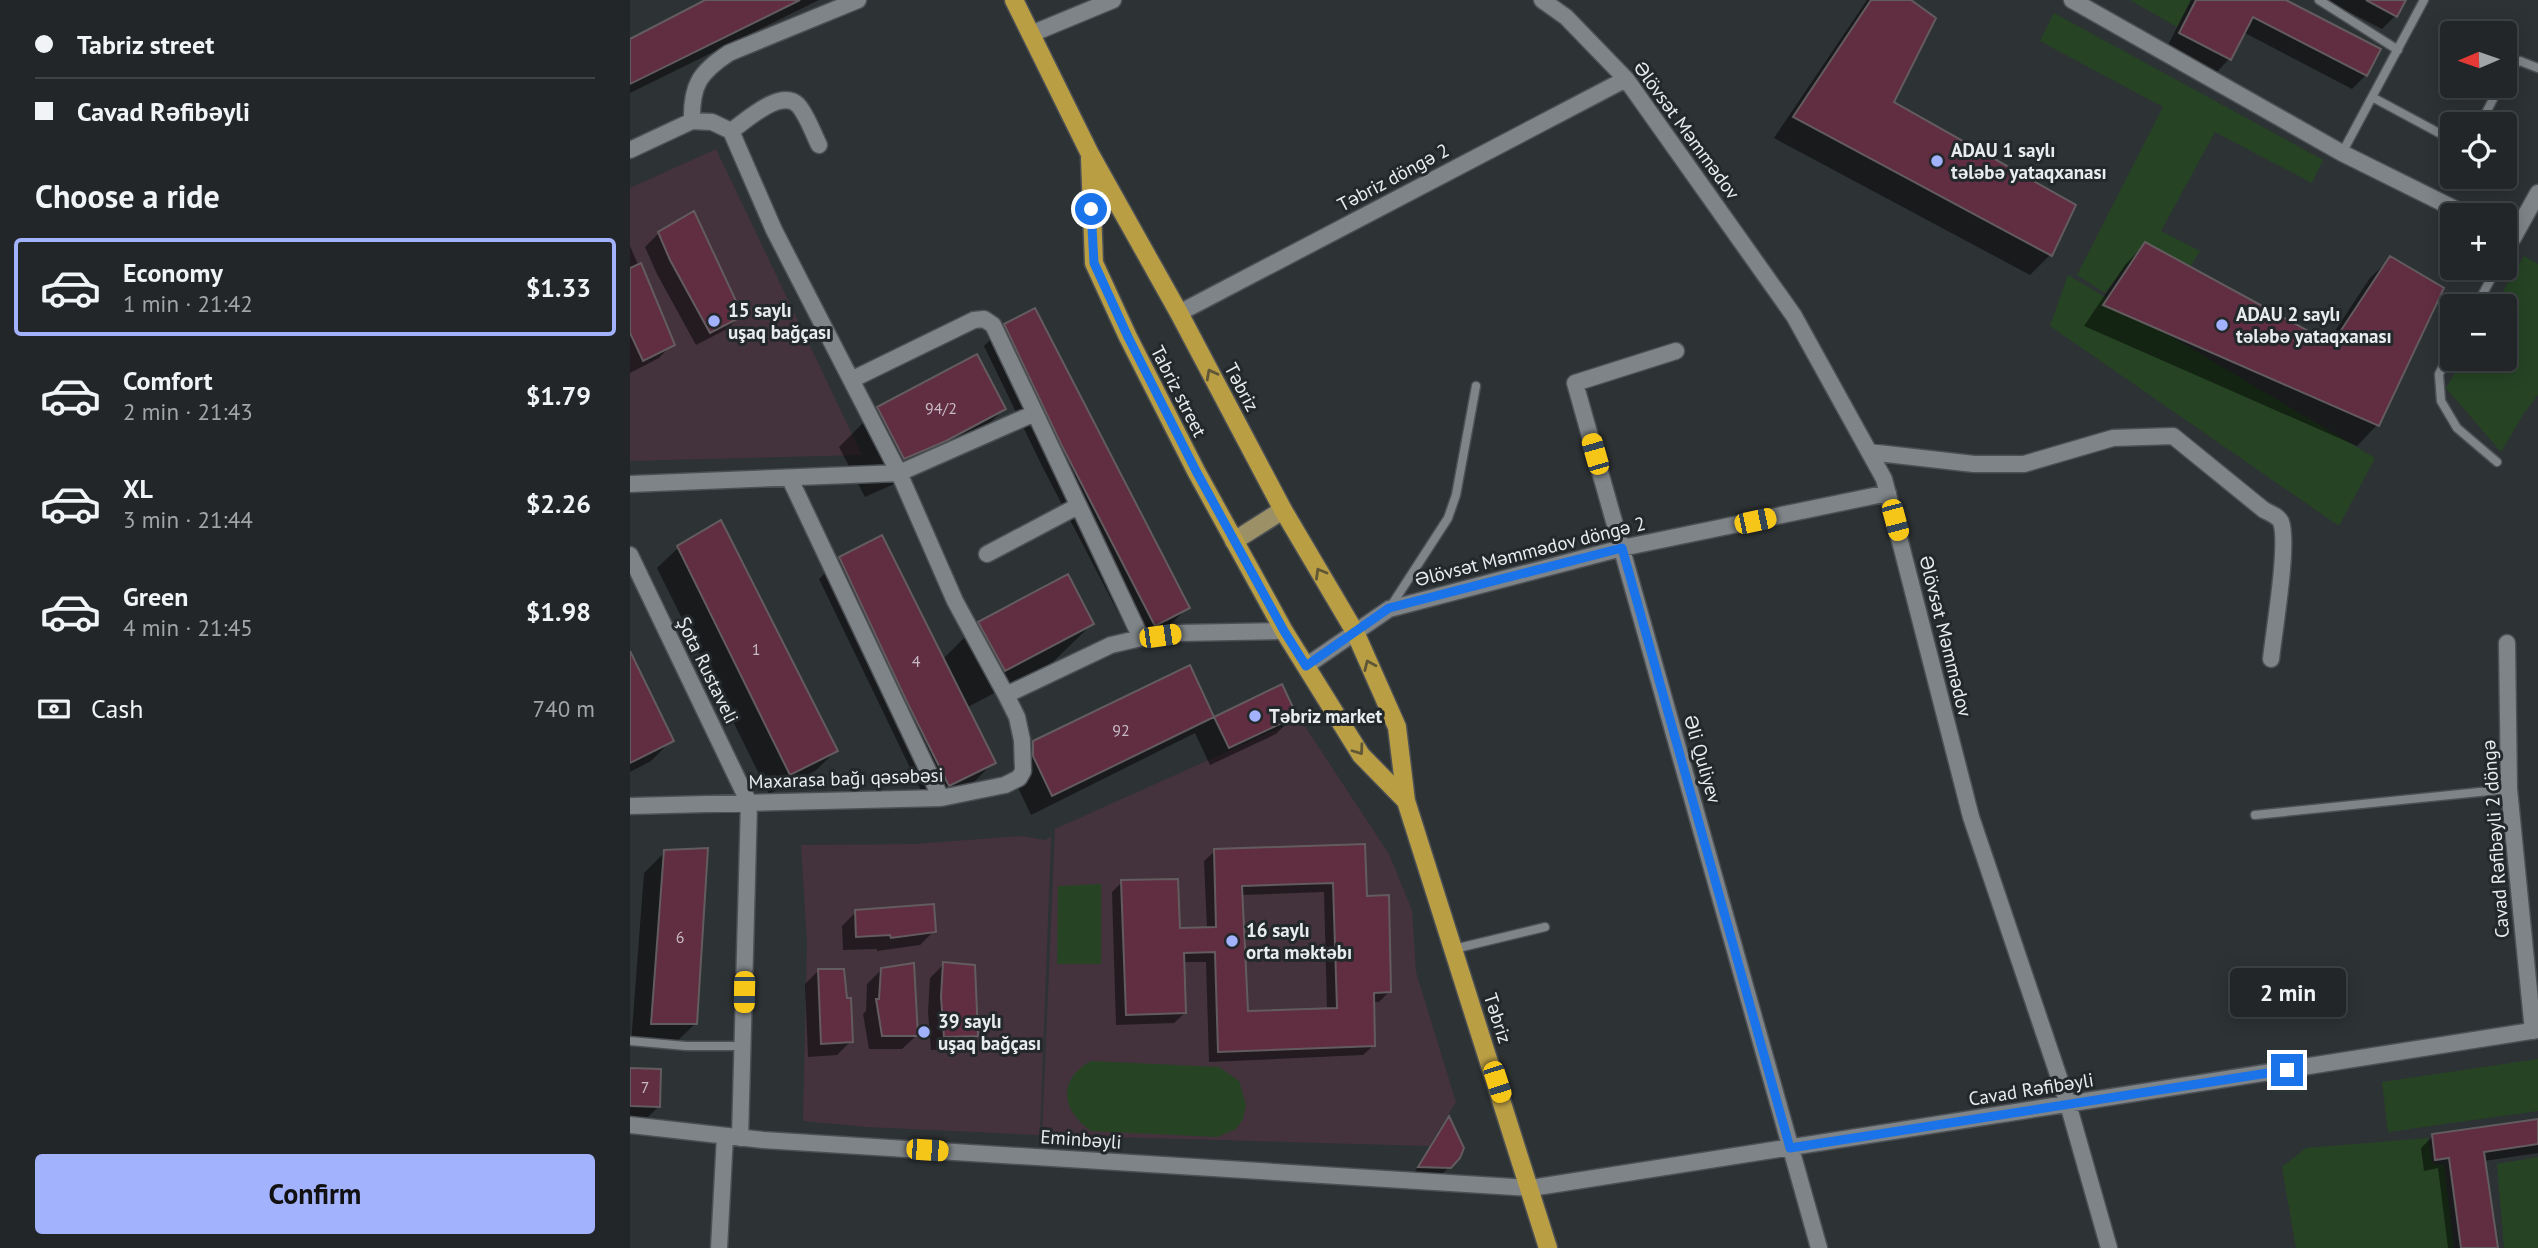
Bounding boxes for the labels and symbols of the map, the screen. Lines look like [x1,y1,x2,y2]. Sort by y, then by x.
north arrow [2440,21,2516,98]
street label: Əlövsət Məmmədov [1629,56,1745,204]
street label: Təbriz döngə 2 [1333,138,1453,216]
place label: ADAU 1 saylı tələbə yataqxanası [1951,138,2107,184]
marker: ADAU 1 saylı tələbə yataqxanası [1929,153,1945,169]
route start [1075,193,1107,225]
place label: 15 saylı uşaq bağçası [728,298,831,344]
place label: ADAU 2 saylı tələbə yataqxanası [2236,302,2392,348]
marker: 15 saylı uşaq bağçası [706,313,722,329]
marker: ADAU 2 saylı tələbə yataqxanası [2214,317,2230,333]
street label: Tabriz street [1146,341,1212,441]
street label: Təbriz [1219,359,1265,415]
one-way arrow [1206,369,1219,381]
house number: 94/2 [925,398,957,418]
car [1580,431,1611,477]
car [1880,497,1911,543]
car [1733,506,1778,536]
street label: Əlövsət Məmmədov döngə 2 [1412,511,1648,591]
street label: Əlövsət Məmmədov [1914,553,1978,719]
one-way arrow [1315,568,1328,581]
street label: Şota Rustaveli [672,613,744,727]
car [1138,623,1183,649]
house number: 1 [752,639,760,659]
house number: 4 [912,651,921,671]
one-way arrow [1363,660,1377,673]
place label: Təbriz market [1269,704,1382,728]
marker: Təbriz market [1247,708,1263,724]
street label: Əli Quliyev [1679,712,1727,806]
house number: 92 [1112,720,1130,740]
street label: Cavad Rəfibəyli 2 döngə [2476,739,2514,939]
one-way arrow [1351,742,1364,755]
street label: Maxarasa bağı qəsəbəsi [748,763,944,793]
place label: 16 saylı orta məktəbı [1246,918,1352,964]
house number: 6 [676,927,684,947]
marker: 16 saylı orta məktəbı [1224,933,1240,949]
callout: 2 min [2229,968,2345,1018]
car [734,971,755,1013]
street label: Təbriz [1479,990,1517,1046]
place label: 39 saylı uşaq bağçası [938,1009,1041,1055]
marker: 39 saylı uşaq bağçası [916,1024,932,1040]
route end [2271,1054,2303,1086]
car [1481,1059,1514,1105]
street label: Cavad Rəfibəyli [1967,1067,2095,1111]
house number: 7 [641,1077,649,1097]
street label: Eminbəyli [1040,1124,1122,1154]
car [906,1138,949,1162]

